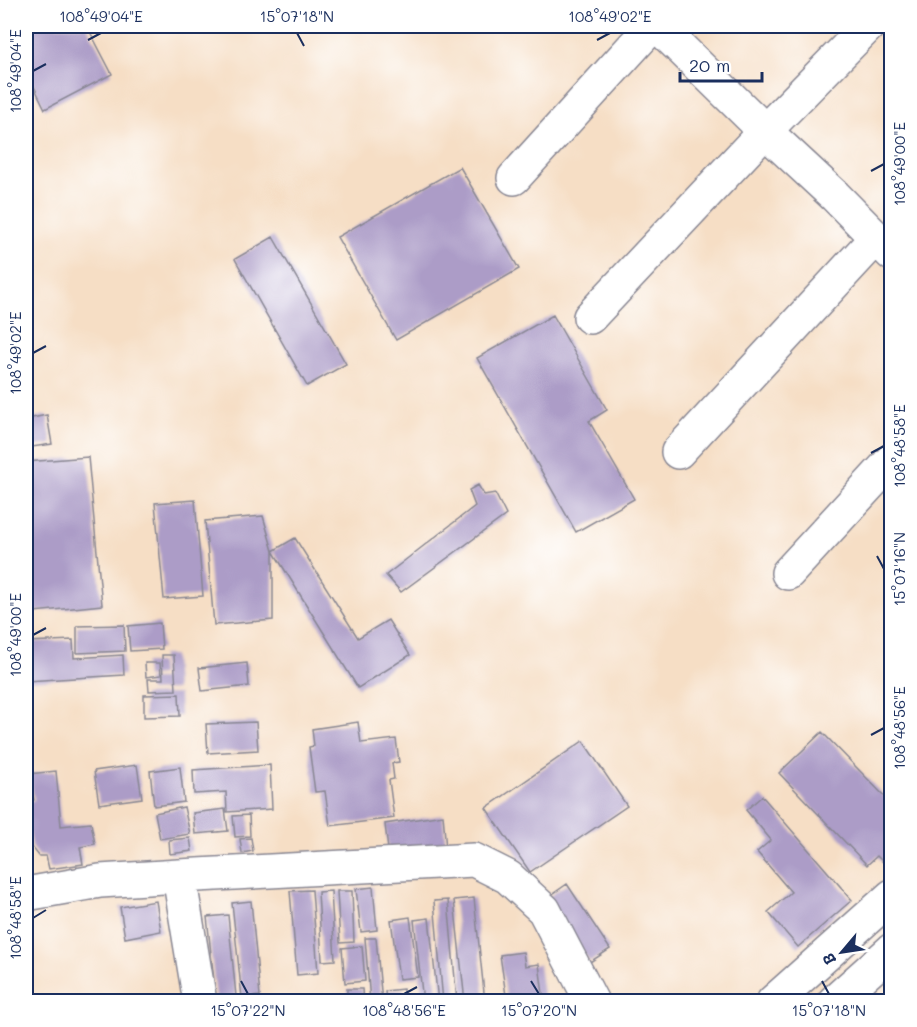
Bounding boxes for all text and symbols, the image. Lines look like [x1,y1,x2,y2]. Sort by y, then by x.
text: 108°49'04"E [59,6,143,26]
text: 15°07'18"N [260,6,334,26]
text: 108°49'02"E [568,6,652,26]
text: 108°49'04"E [5,29,25,113]
scale bar [680,45,762,83]
text: 20 m [689,53,730,77]
text: 108°49'00"E [889,122,909,206]
text: 108°49'02"E [5,311,25,395]
text: 108°48'58"E [889,404,909,488]
text: 15°07'16"N [889,532,909,606]
text: 108°49'00"E [5,593,25,677]
text: 108°48'56"E [889,686,909,770]
text: 108°48'58"E [5,876,25,960]
north arrow [812,922,872,982]
text: B [817,950,840,969]
text: 15°07'22"N [210,1000,286,1020]
text: 108°48'56"E [362,1000,446,1020]
text: 15°07'20"N [501,1000,577,1020]
text: 15°07'18"N [792,1000,866,1020]

